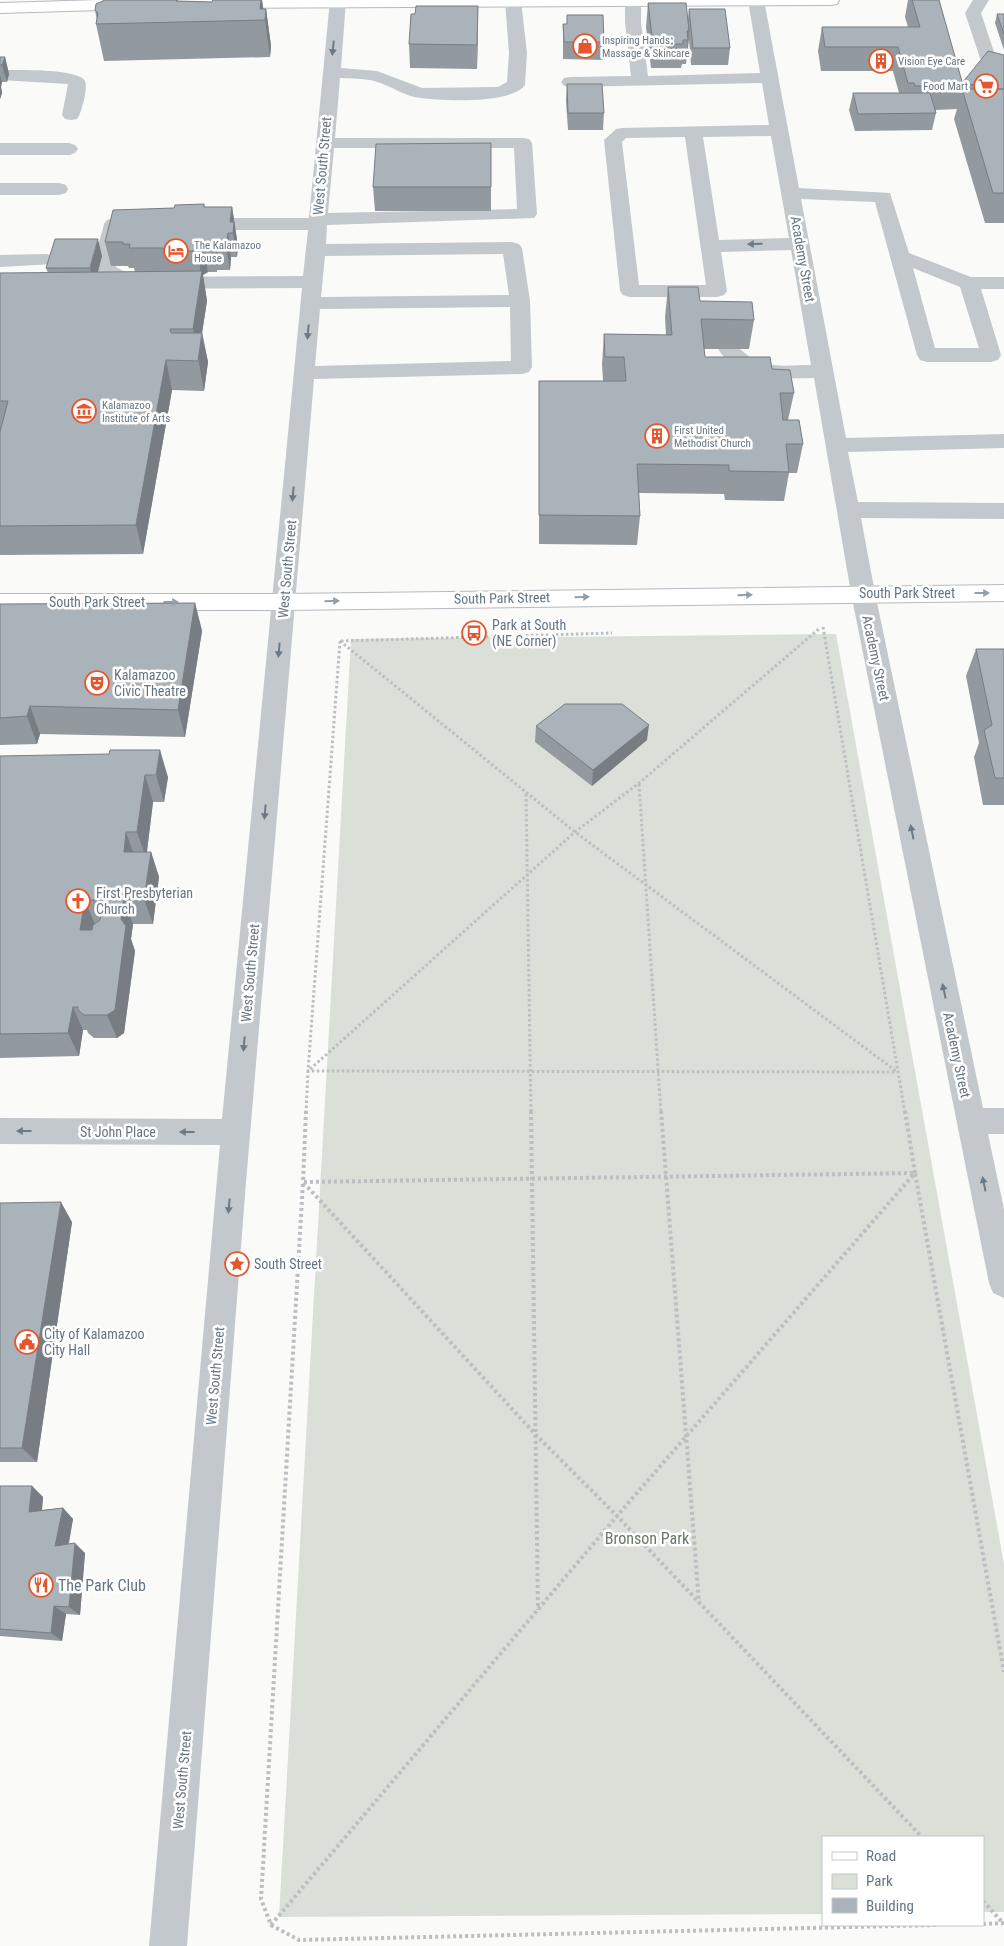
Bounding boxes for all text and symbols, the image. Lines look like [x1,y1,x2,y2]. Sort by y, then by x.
shop icon: Inspiring Hands: Massage & Skincare [572,33,598,59]
place label: Inspiring Hands: Massage & Skincare [602,34,690,60]
one-way arrow [329,41,337,57]
building icon: Vision Eye Care [868,48,894,74]
place label: Vision Eye Care [898,55,965,68]
supermarket icon: Food Mart [973,73,999,99]
place label: Food Mart [923,80,968,93]
street label: West South Street [310,116,334,216]
street label: Academy Street [788,215,818,303]
hotel icon: The Kalamazoo House [163,238,189,264]
place label: The Kalamazoo House [194,239,262,265]
one-way arrow [747,241,763,249]
one-way arrow [303,325,311,341]
museum icon: Kalamazoo Institute of Arts [71,398,97,424]
place label: Kalamazoo Institute of Arts [102,399,170,425]
building icon: First United Methodist Church [644,423,670,449]
place label: First United Methodist Church [674,424,751,450]
one-way arrow [289,486,297,502]
street label: West South Street [275,519,299,619]
street label: South Park Street [859,585,955,601]
street label: South Park Street [454,589,550,607]
one-way arrow [974,589,990,597]
one-way arrow [737,591,753,599]
one-way arrow [575,593,591,601]
street label: South Park Street [49,594,145,610]
one-way arrow [325,597,341,605]
one-way arrow [163,598,179,606]
street label: Academy Street [859,614,893,702]
place label: Park at South (NE Corner) [492,617,566,650]
bus stop icon: Park at South (NE Corner) [461,620,487,646]
one-way arrow [275,643,283,659]
place label: Kalamazoo Civic Theatre [114,667,186,699]
theatre icon: Kalamazoo Civic Theatre [84,670,110,696]
one-way arrow [260,804,268,820]
one-way arrow [908,824,916,839]
place label: First Presbyterian Church [96,885,193,917]
church icon: First Presbyterian Church [65,888,91,914]
street label: West South Street [238,923,262,1023]
one-way arrow [940,982,948,998]
street label: Academy Street [940,1011,974,1099]
one-way arrow [240,1036,248,1052]
street label: St John Place [80,1124,156,1140]
one-way arrow [16,1127,32,1135]
one-way arrow [179,1128,195,1136]
one-way arrow [979,1176,987,1192]
one-way arrow [225,1198,233,1214]
place icon: South Street [224,1251,250,1277]
place label: South Street [254,1256,322,1272]
place label: City of Kalamazoo City Hall [44,1326,145,1358]
street label: West South Street [203,1326,227,1426]
public building icon: City of Kalamazoo City Hall [14,1329,40,1355]
park label: Bronson Park [605,1529,690,1548]
restaurant icon: The Park Club [28,1572,54,1598]
place label: The Park Club [58,1576,146,1595]
street label: West South Street [170,1730,194,1830]
legend [822,1836,984,1926]
text: Road [866,1847,896,1865]
text: Park [866,1872,893,1890]
text: Building [866,1897,914,1915]

